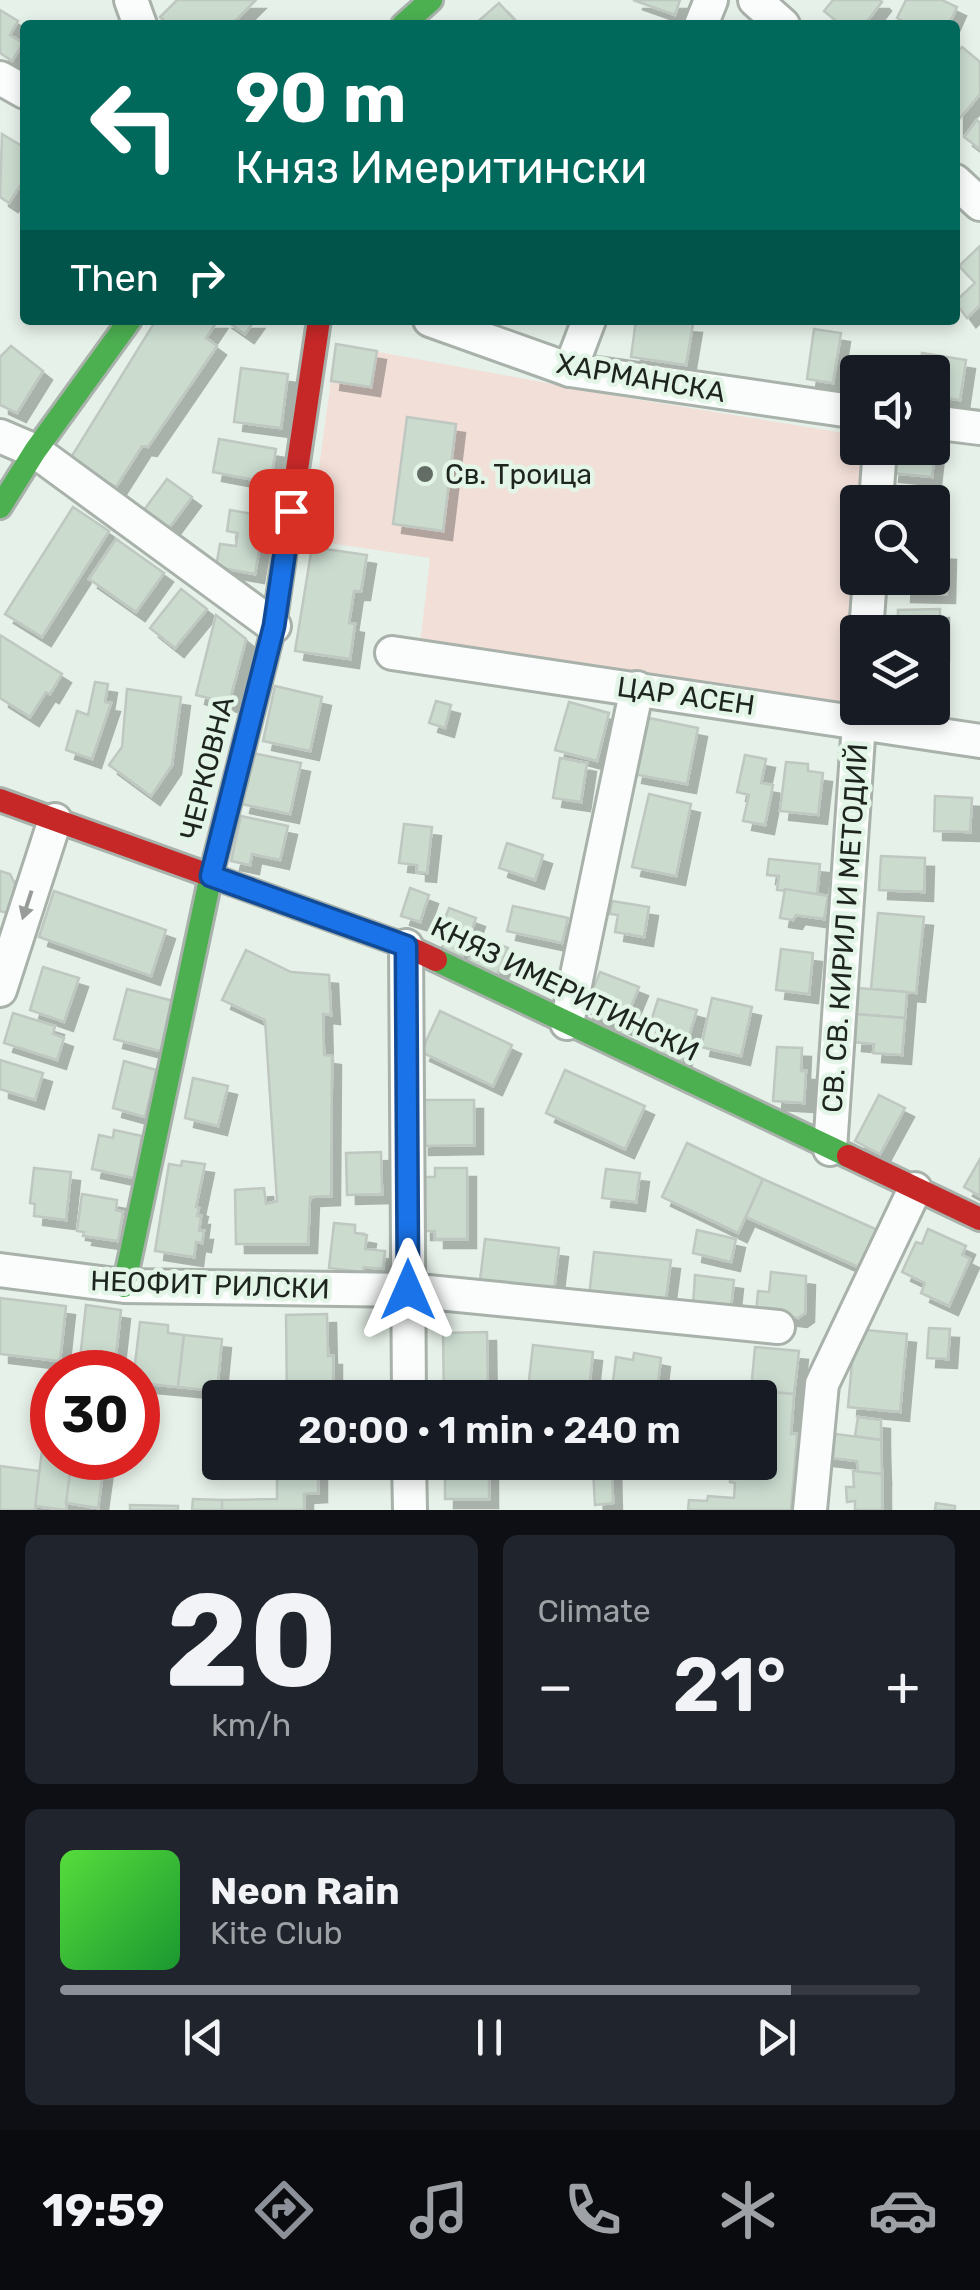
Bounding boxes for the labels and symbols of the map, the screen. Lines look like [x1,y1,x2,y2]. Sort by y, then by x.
street label: ХАРМАНСКА [554,347,728,409]
place label: Св. Троица [445,458,592,491]
marker: Св. Троица [414,463,436,485]
pin [249,469,334,554]
street label: ЦАР АСЕН [615,670,757,722]
street label: ЧЕРКОВНА [173,693,241,843]
street label: СВ. СВ. КИРИЛ И МЕТОДИЙ [816,742,874,1114]
one-way arrow [19,890,34,920]
street label: КНЯЗ ИМЕРИТИНСКИ [426,910,704,1068]
position arrow [356,1238,460,1342]
street label: НЕОФИТ РИЛСКИ [90,1264,330,1306]
speed limit sign: 30 [30,1350,160,1480]

